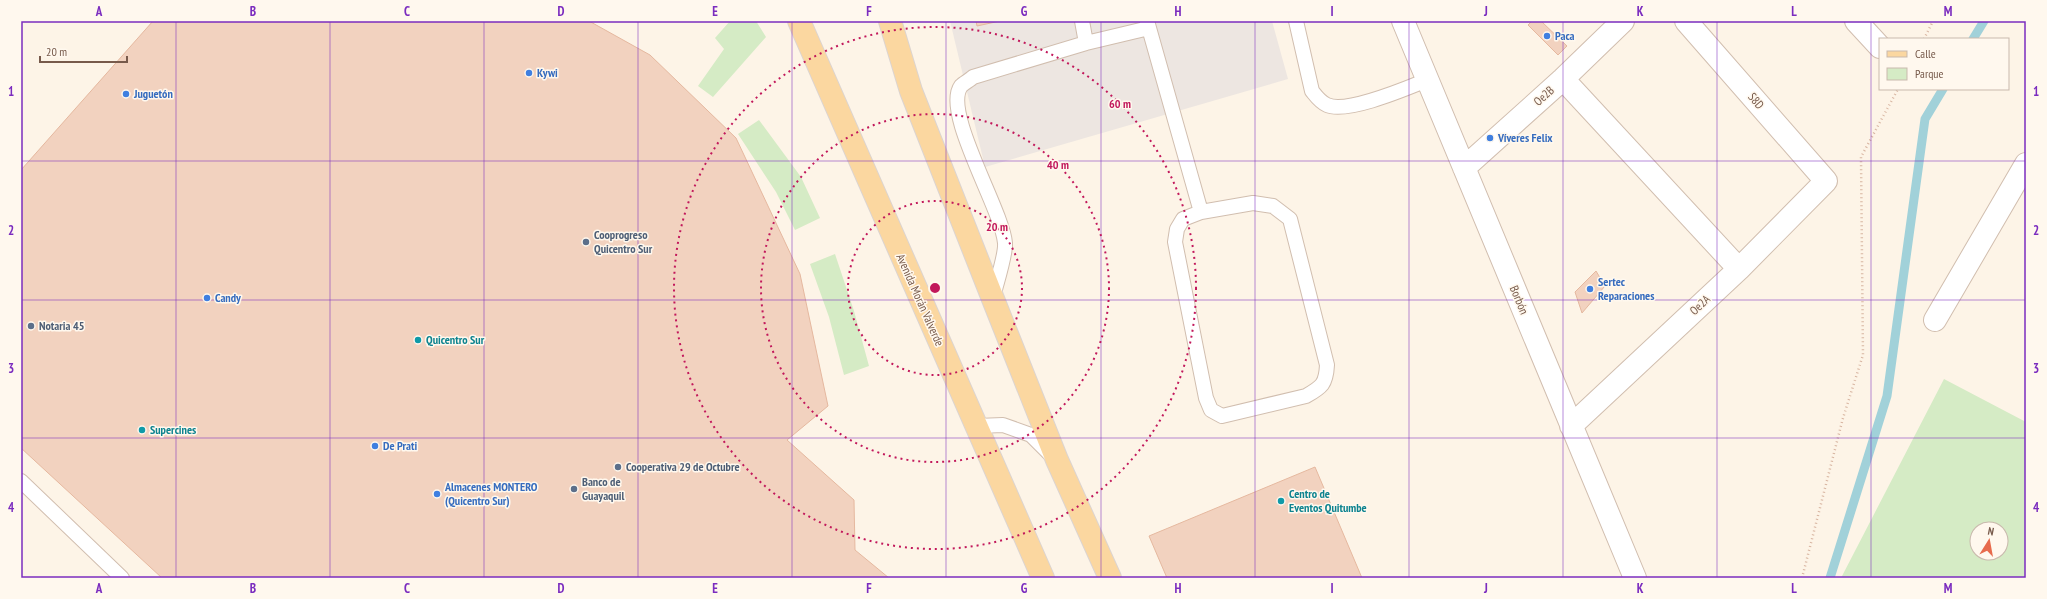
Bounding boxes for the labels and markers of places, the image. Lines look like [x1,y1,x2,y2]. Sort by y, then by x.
place label: Paca [1555,28,1575,43]
marker: Paca [1542,31,1552,41]
place label: Kywi [537,65,558,80]
marker: Kywi [524,68,534,78]
place label: Juguetón [133,86,173,101]
marker: Juguetón [121,89,131,99]
place label: Víveres Felix [1497,130,1553,145]
marker: Víveres Felix [1485,133,1495,143]
place label: Cooprogreso Quicentro Sur [594,227,653,256]
marker: Cooprogreso Quicentro Sur [581,237,591,247]
place label: Sertec Reparaciones [1598,274,1654,303]
centre of rings [928,281,942,295]
marker: Sertec Reparaciones [1585,284,1595,294]
place label: Candy [215,290,241,305]
marker: Candy [202,293,212,303]
place label: Notaria 45 [39,318,84,333]
marker: Notaria 45 [26,321,36,331]
place label: Quicentro Sur [426,332,485,347]
marker: Quicentro Sur [413,335,423,345]
place label: Supercines [150,422,196,437]
marker: Supercines [137,425,147,435]
place label: De Prati [383,438,417,453]
marker: De Prati [370,441,380,451]
place label: Cooperativa 29 de Octubre [626,459,740,474]
marker: Cooperativa 29 de Octubre [613,462,623,472]
place label: Banco de Guayaquil [582,474,624,503]
place label: Almacenes MONTERO (Quicentro Sur) [444,479,538,508]
marker: Banco de Guayaquil [569,484,579,494]
place label: Centro de Eventos Quitumbe [1289,486,1367,515]
marker: Almacenes MONTERO (Quicentro Sur) [432,489,442,499]
marker: Centro de Eventos Quitumbe [1276,496,1286,506]

